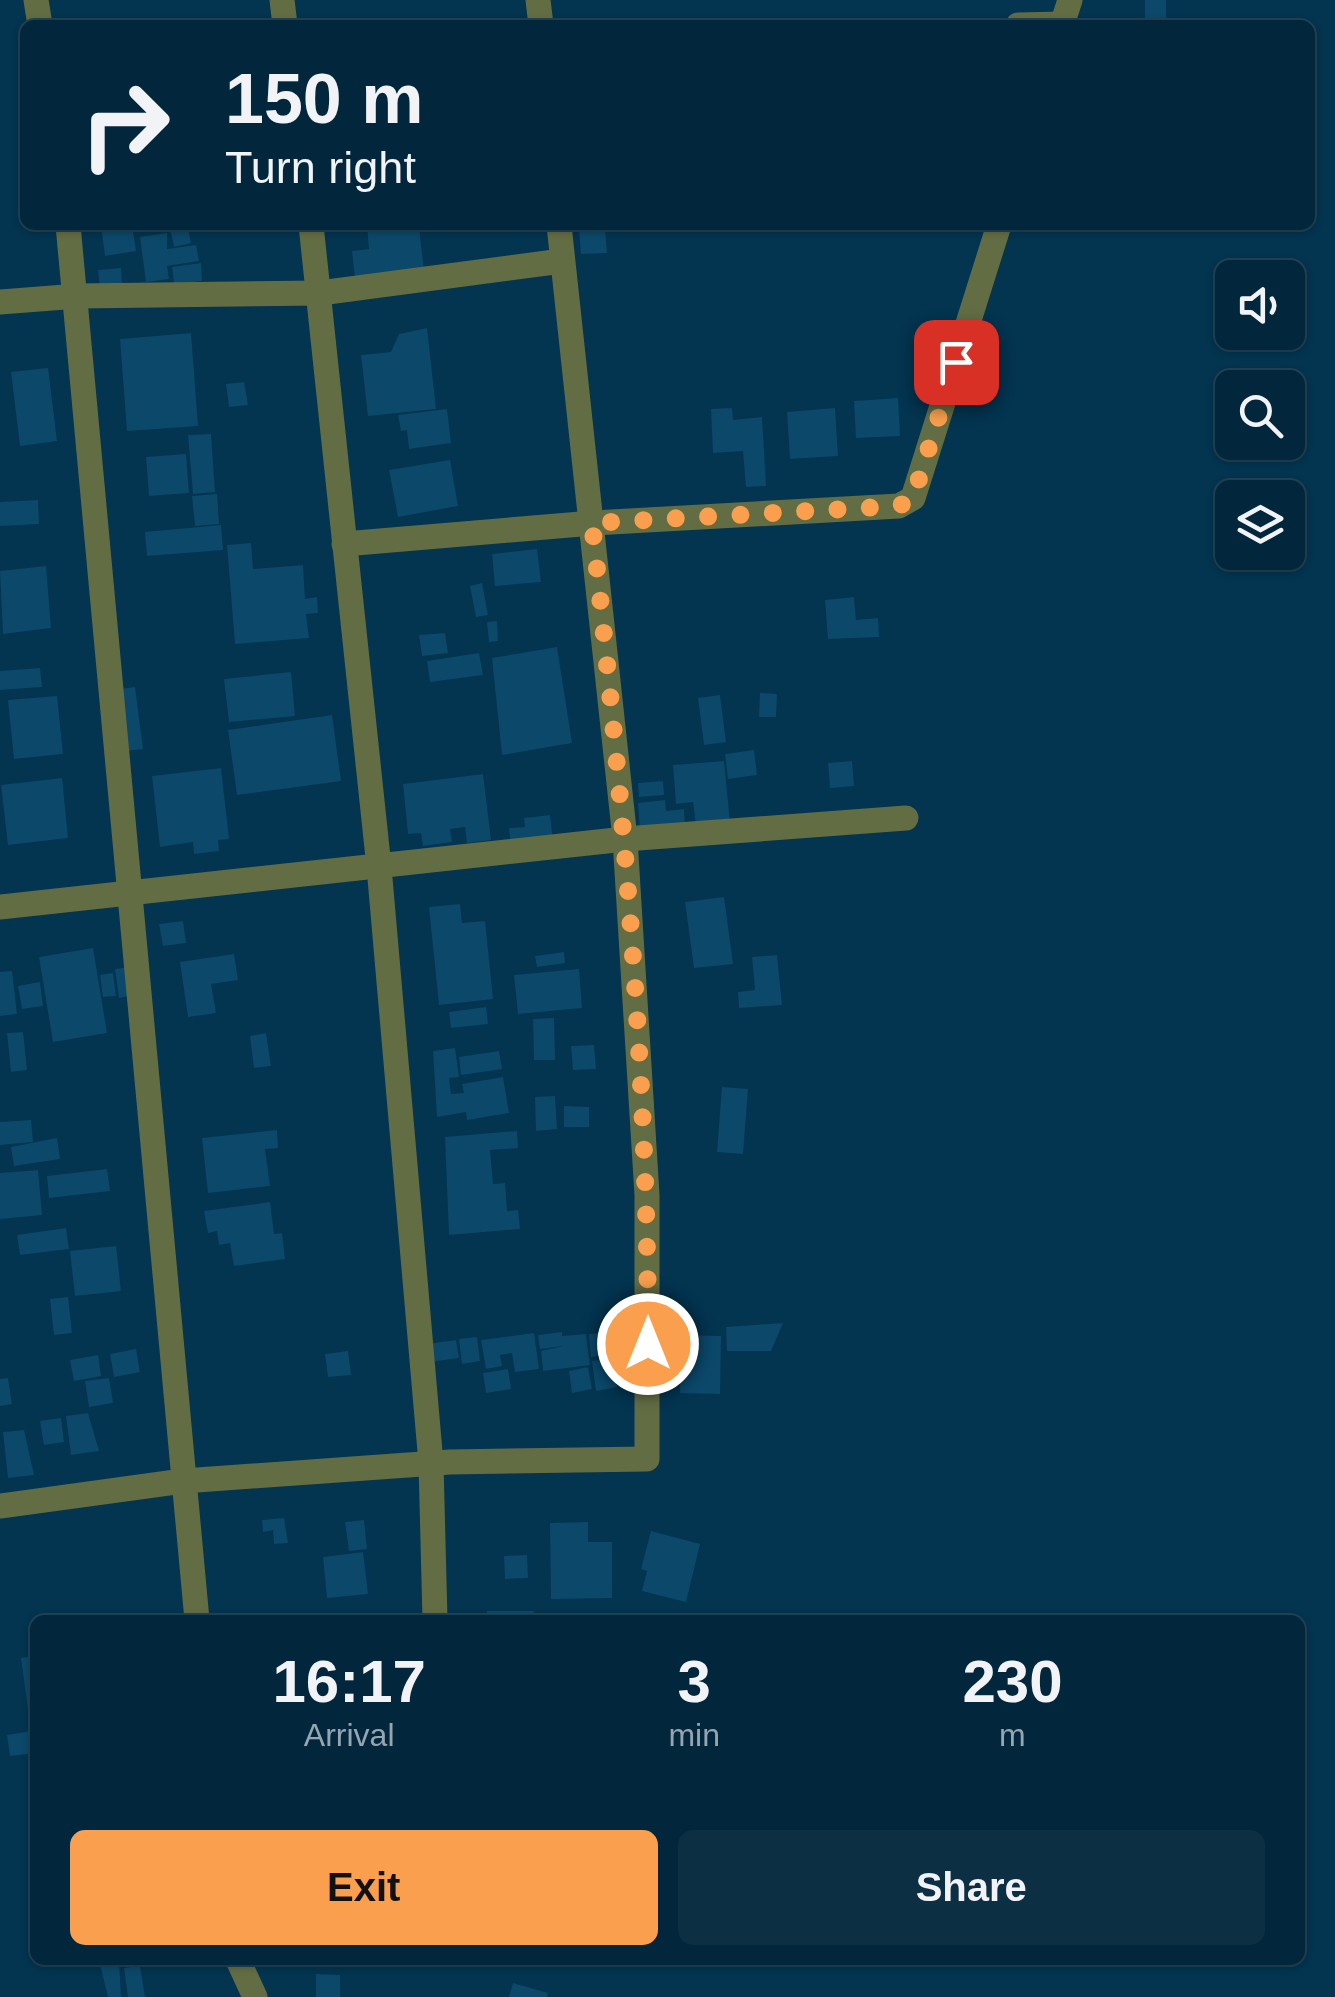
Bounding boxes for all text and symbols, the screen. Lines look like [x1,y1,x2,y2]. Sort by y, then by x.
icon: right [60,60,190,190]
text: 150 m [225,60,423,138]
text: Turn right [225,142,416,193]
map controls [1215,260,1305,570]
button: sound [1215,260,1305,350]
pin [914,320,999,405]
icon: arrive [929,335,984,390]
button: search [1215,370,1305,460]
button: layers [1215,480,1305,570]
position arrow [596,1292,700,1396]
text: 16:17 [272,1648,426,1715]
text: 3 [677,1648,711,1715]
text: 230 [962,1648,1063,1715]
text: Arrival [304,1717,395,1753]
text: min [668,1717,720,1753]
text: m [999,1717,1026,1753]
button: Exit [70,1830,658,1945]
button: Share [678,1830,1265,1945]

